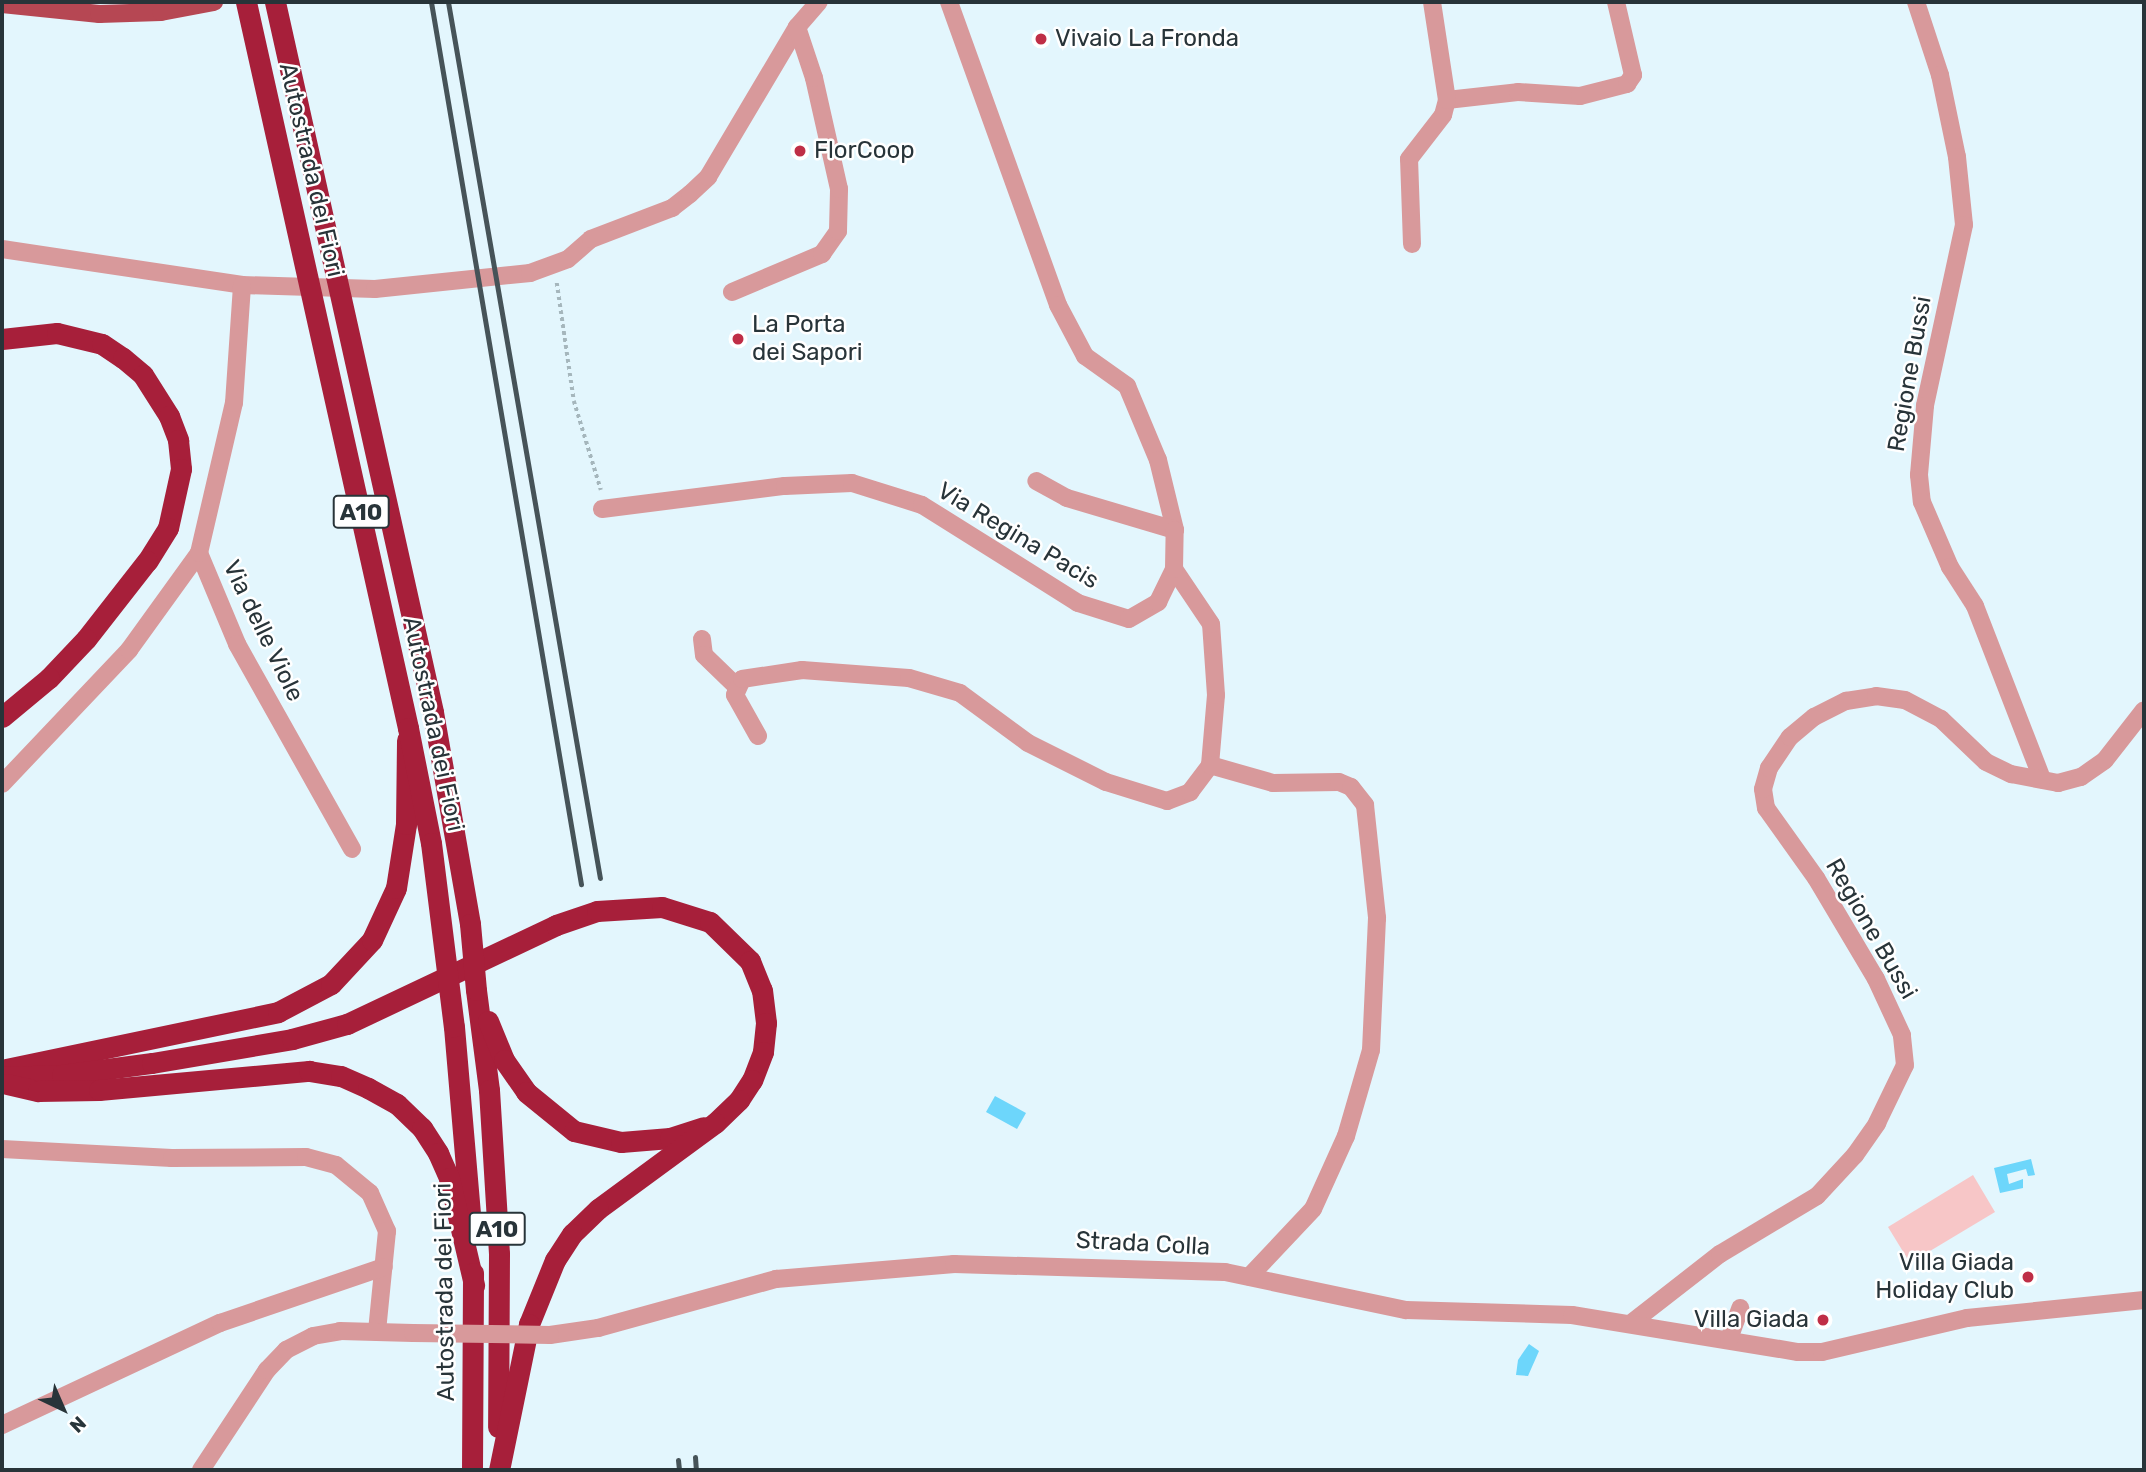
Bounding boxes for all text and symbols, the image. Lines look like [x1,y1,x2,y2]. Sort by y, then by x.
place label: Vivaio La Fronda [1055,25,1239,53]
marker: Vivaio La Fronda [1033,31,1049,47]
street label: Autostrada dei Fiori [272,60,350,280]
place label: FlorCoop [814,137,915,165]
marker: FlorCoop [792,143,808,159]
street label: Regione Bussi [1882,294,1938,454]
place label: La Porta dei Sapori [752,311,863,367]
marker: La Porta dei Sapori [730,331,746,347]
street label: Via Regina Pacis [932,477,1104,595]
road number: A10 [331,492,391,532]
street label: Via delle Viole [216,556,310,706]
street label: Autostrada dei Fiori [396,614,470,834]
street label: Regione Bussi [1819,854,1923,1004]
street label: Autostrada dei Fiori [429,1182,461,1402]
road number: A10 [467,1210,527,1248]
street label: Strada Colla [1075,1226,1211,1262]
place label: Villa Giada Holiday Club [1875,1249,2014,1305]
marker: Villa Giada Holiday Club [2020,1269,2036,1285]
place label: Villa Giada [1694,1306,1809,1334]
marker: Villa Giada [1815,1312,1831,1328]
north arrow [28,1374,98,1444]
text: N [65,1411,91,1437]

